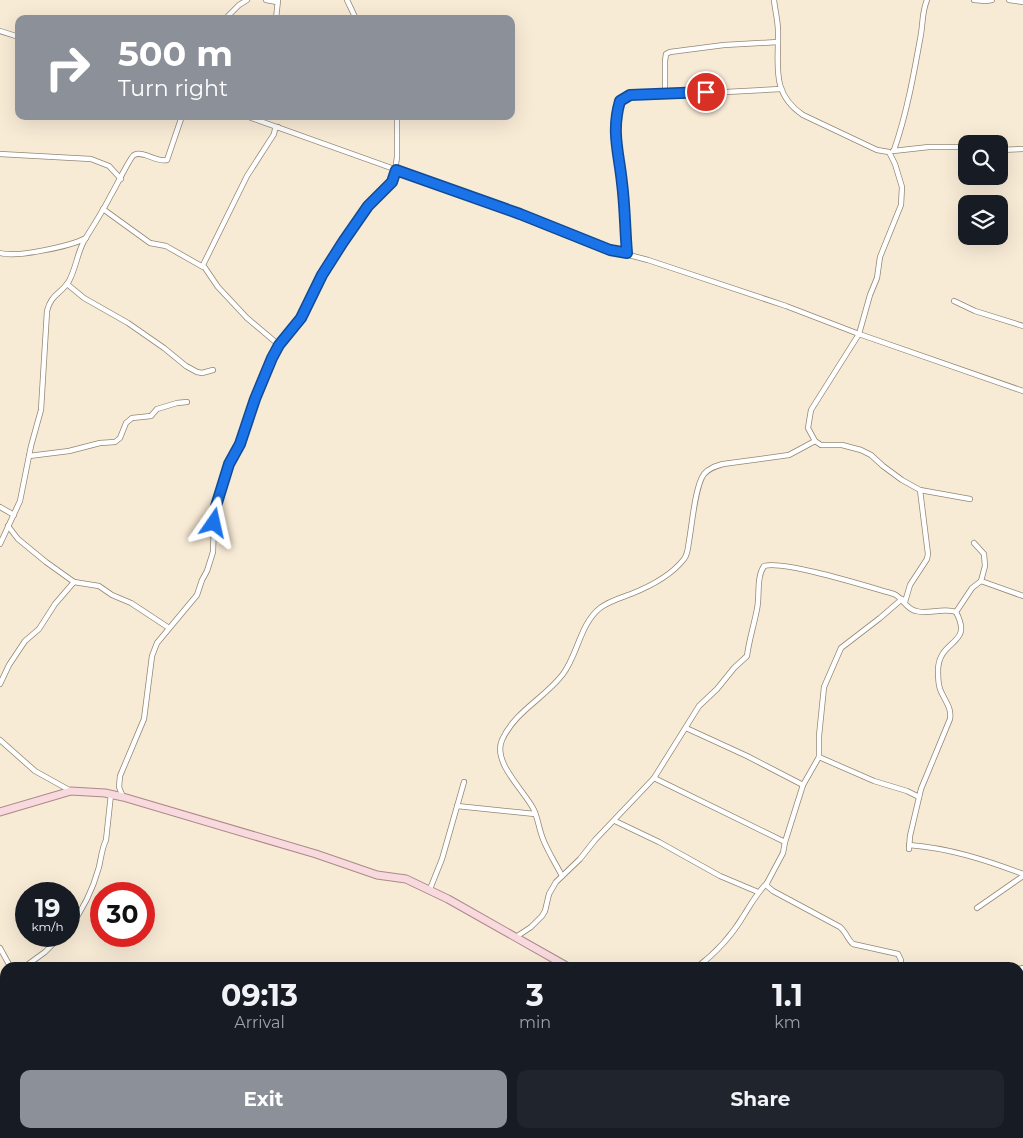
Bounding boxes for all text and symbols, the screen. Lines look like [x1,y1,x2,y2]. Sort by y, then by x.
text: 500 m [118,32,233,75]
icon: right [35,35,100,100]
pin [685,71,727,113]
text: Turn right [118,75,228,102]
icon: arrive [692,78,720,106]
map controls [958,135,1008,245]
button: search [958,135,1008,185]
button: layers [958,195,1008,245]
position arrow [187,496,239,548]
speed limit sign: 30 [90,882,155,947]
text: 19 [35,893,60,923]
text: km/h [31,919,64,934]
text: 09:13 [221,977,298,1014]
text: 3 [526,977,544,1014]
text: 1.1 [772,977,803,1014]
text: Arrival [234,1013,285,1032]
text: min [519,1013,551,1032]
text: km [774,1013,801,1032]
button: Exit [20,1070,507,1128]
button: Share [517,1070,1004,1128]

